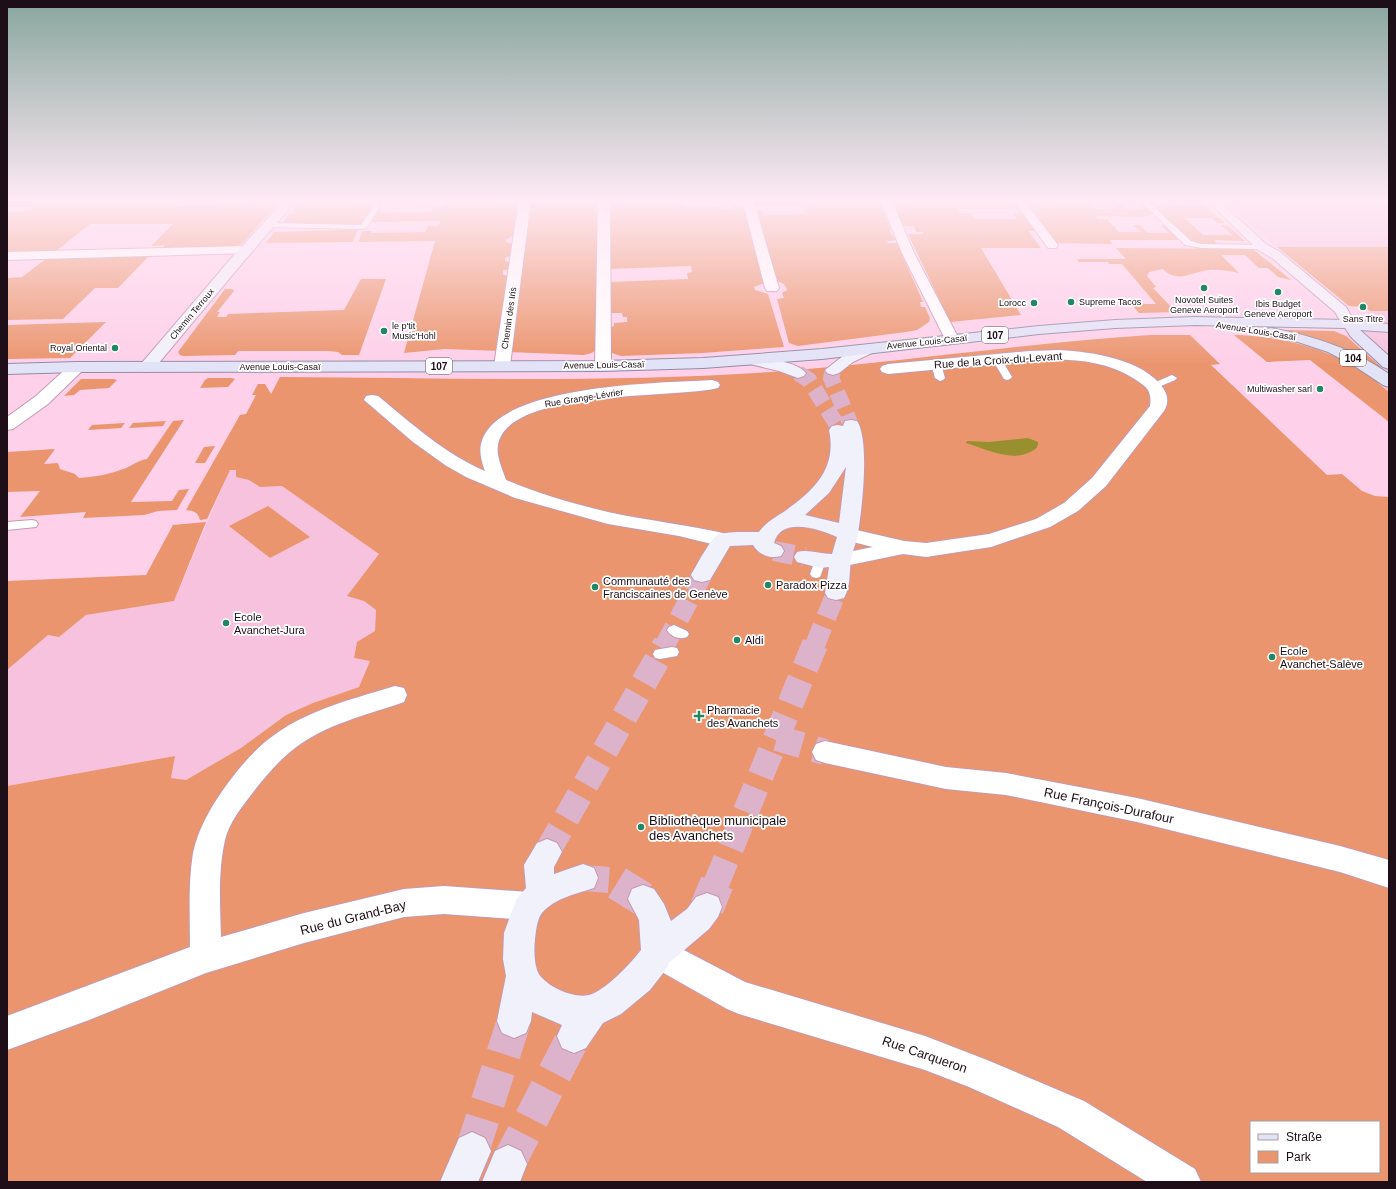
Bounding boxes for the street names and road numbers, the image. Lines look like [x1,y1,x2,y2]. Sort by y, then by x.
street label: Chemin Terroux [168,286,217,341]
street label: Chemin des Iris [500,286,518,350]
street label: Avenue Louis-Casaï [1215,320,1297,342]
road number: 107 [982,327,1008,343]
street label: Avenue Louis-Casaï [886,333,968,351]
street label: Rue de la Croix-du-Levant [934,350,1062,370]
road number: 104 [1340,350,1366,366]
road number: 107 [426,358,452,374]
street label: Avenue Louis-Casaï [563,359,645,371]
street label: Avenue Louis-Casaï [240,362,321,372]
street label: Rue Grange-Lévrier [544,387,624,409]
street label: Rue François-Durafour [1043,784,1176,827]
street label: Rue du Grand-Bay [299,897,408,938]
street label: Rue Carqueron [880,1033,969,1076]

